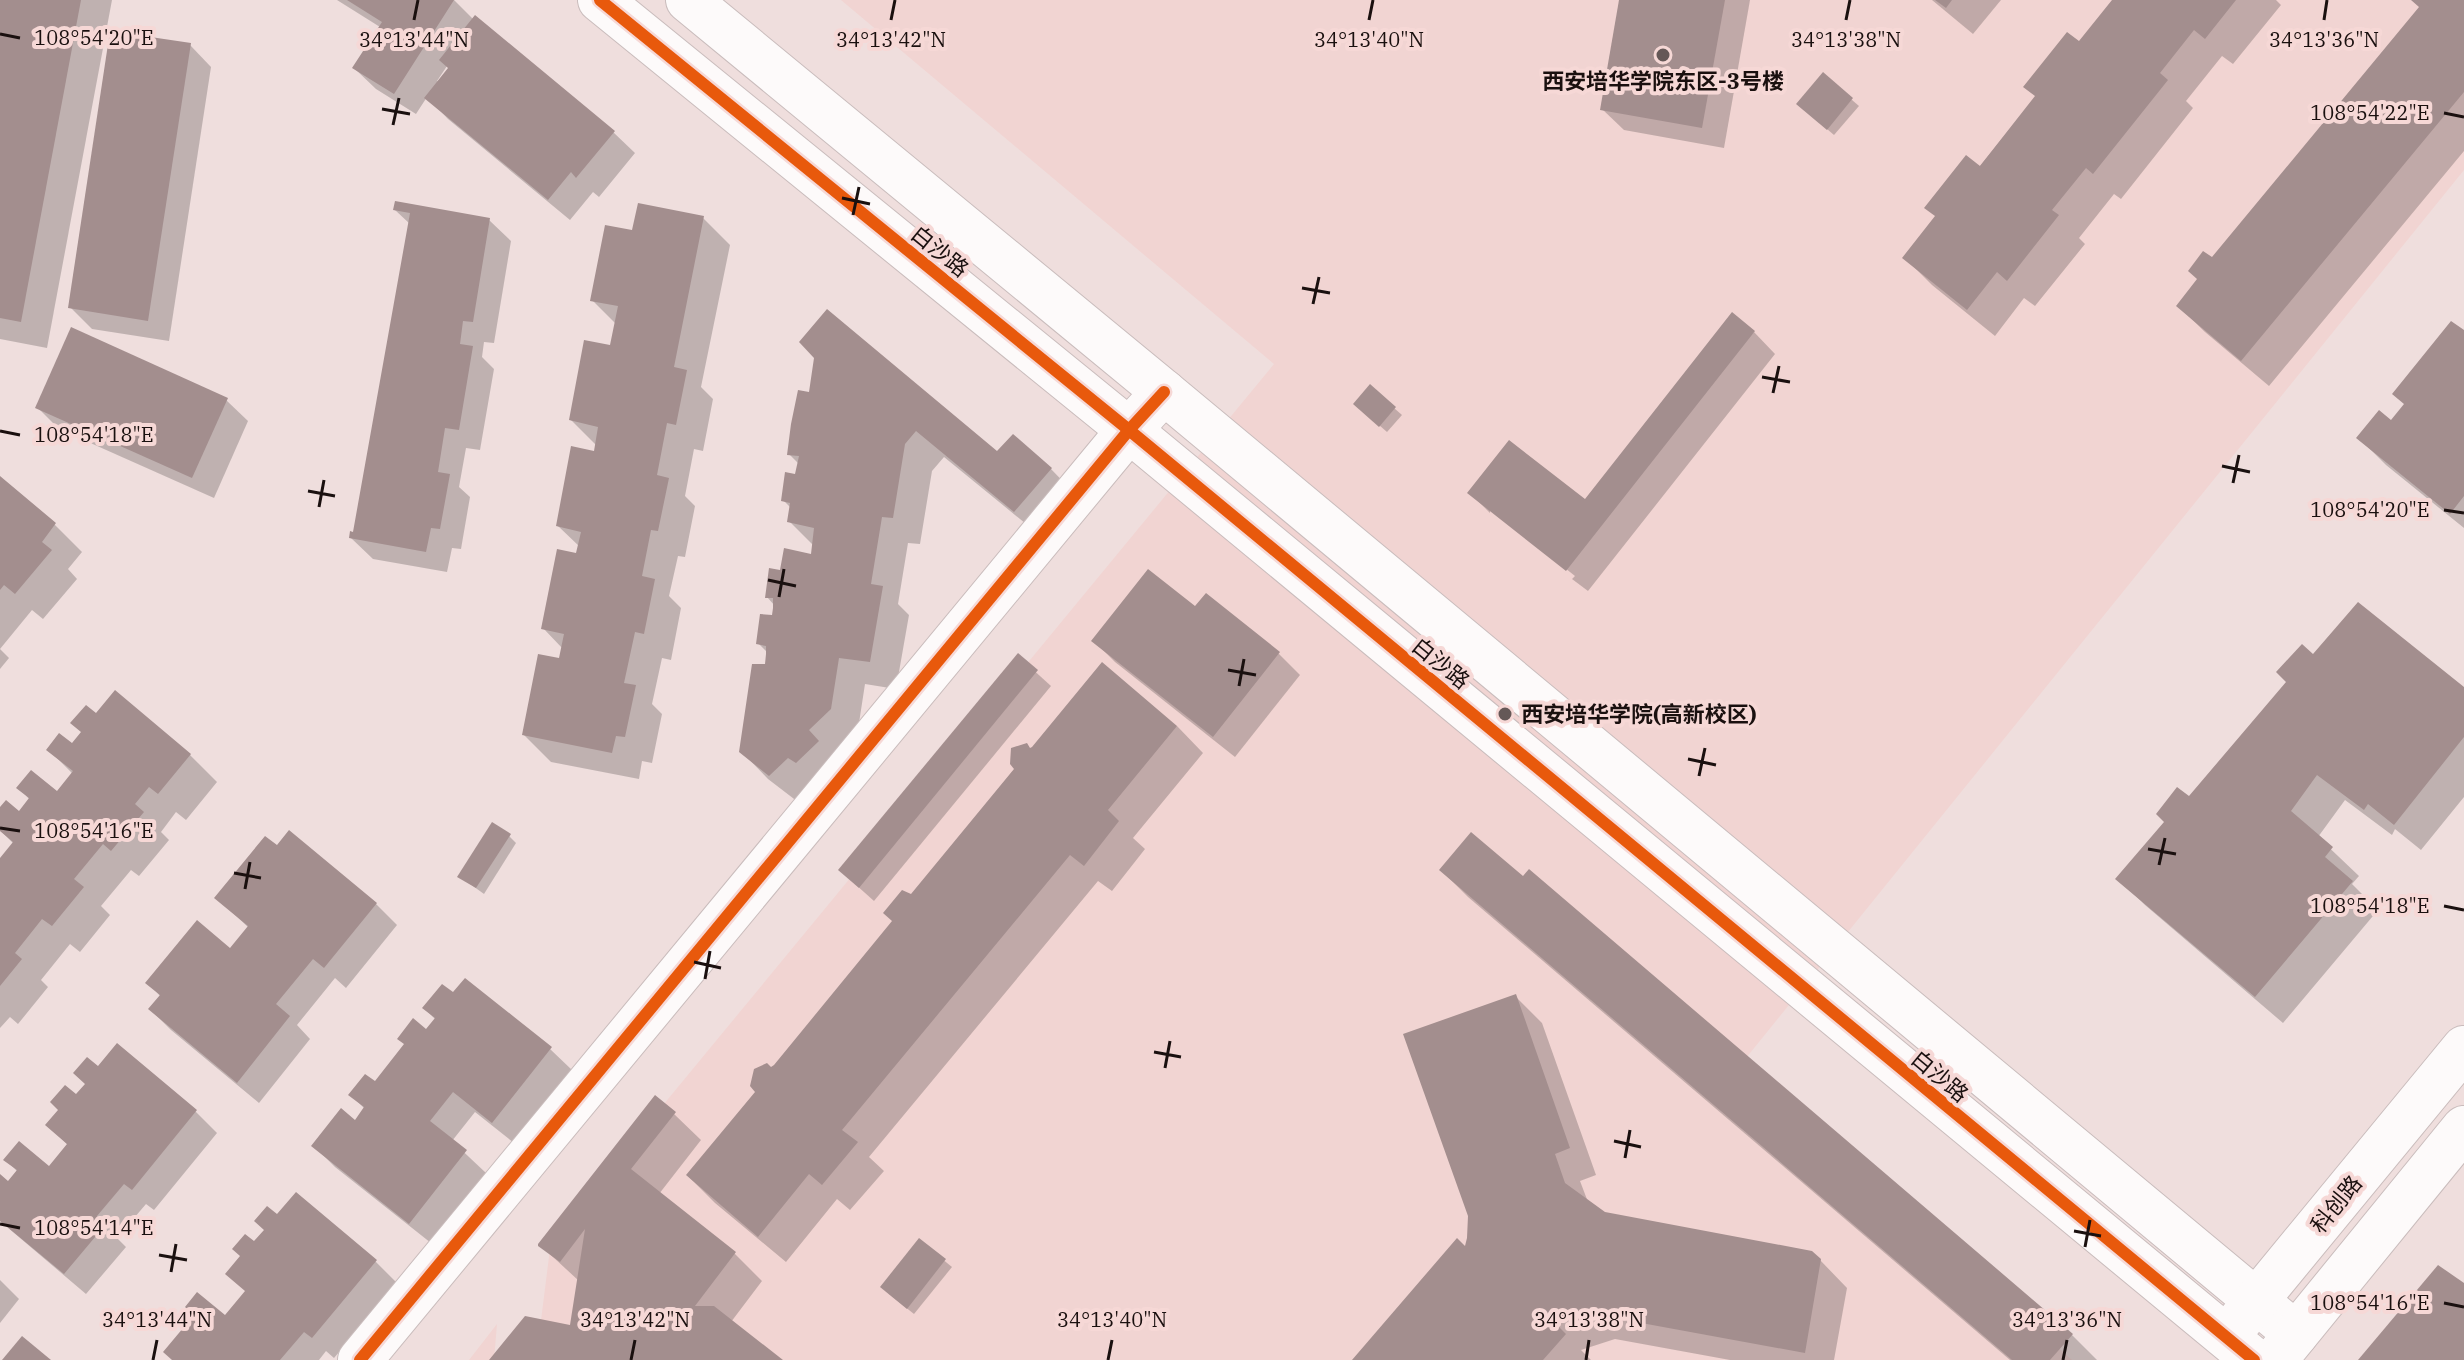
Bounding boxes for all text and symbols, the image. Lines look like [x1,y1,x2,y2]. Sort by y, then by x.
text: 108°54'20"E [34,24,154,51]
text: 34°13'44"N [359,26,469,53]
text: 34°13'42"N [836,26,946,53]
text: 34°13'40"N [1314,26,1424,53]
text: 34°13'38"N [1791,26,1901,53]
text: 34°13'36"N [2269,26,2379,53]
marker: 西安培华学院东区-3号楼 [1654,46,1672,64]
place label: 西安培华学院东区-3号楼 [1542,66,1784,95]
text: 108°54'22"E [2310,99,2430,126]
street label: 白沙路 [906,219,975,283]
text: 108°54'18"E [34,421,154,448]
text: 108°54'20"E [2310,496,2430,523]
street label: 白沙路 [1407,631,1476,695]
place label: 西安培华学院(高新校区) [1521,699,1757,728]
marker: 西安培华学院(高新校区) [1496,705,1514,723]
text: 108°54'16"E [34,817,154,844]
text: 108°54'18"E [2310,892,2430,919]
street label: 白沙路 [1906,1043,1975,1108]
street label: 科创路 [2304,1169,2368,1238]
text: 108°54'14"E [34,1214,154,1241]
text: 108°54'16"E [2310,1289,2430,1316]
text: 34°13'44"N [102,1306,212,1333]
text: 34°13'42"N [580,1306,690,1333]
text: 34°13'40"N [1057,1306,1167,1333]
text: 34°13'38"N [1534,1306,1644,1333]
text: 34°13'36"N [2012,1306,2122,1333]

